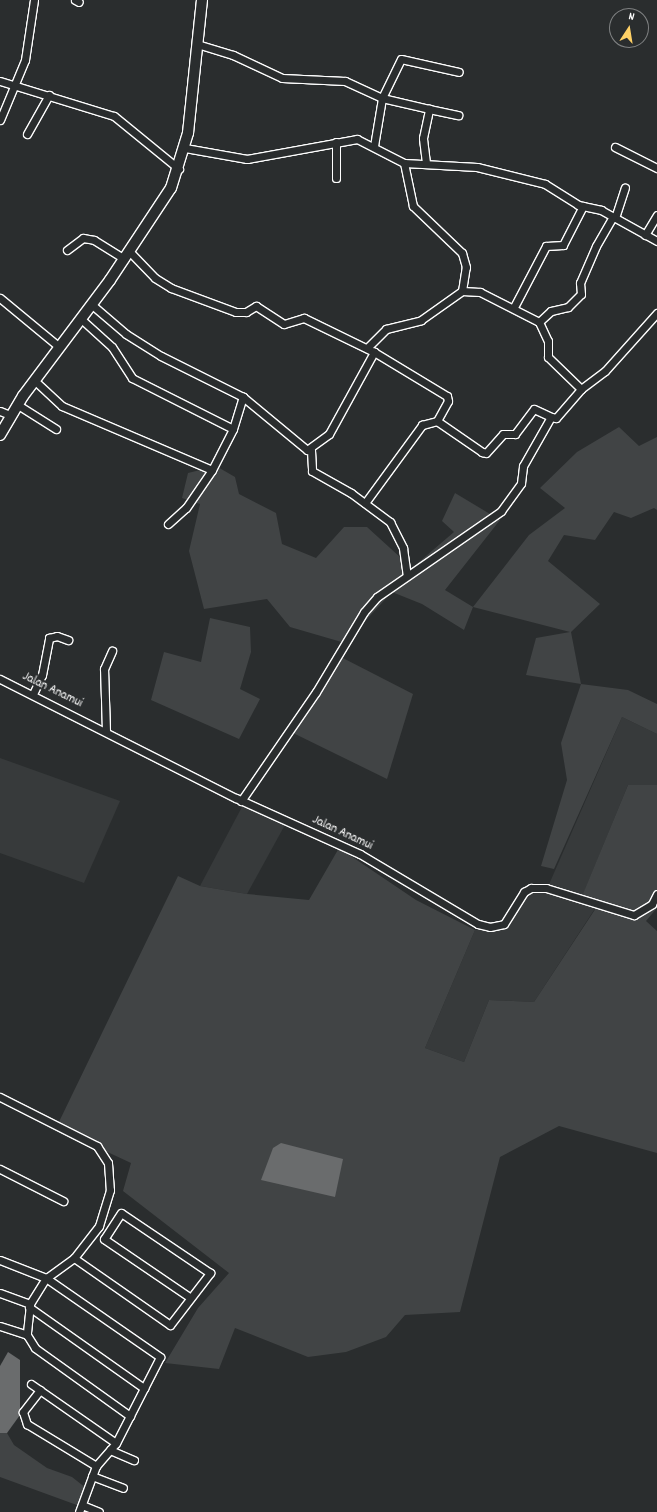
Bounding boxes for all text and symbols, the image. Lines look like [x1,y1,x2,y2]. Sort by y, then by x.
north arrow [609,8,649,48]
text: N [627,9,636,26]
street label: Jalan Anamui [19,670,85,712]
street label: Jalan Anamui [309,813,375,855]

